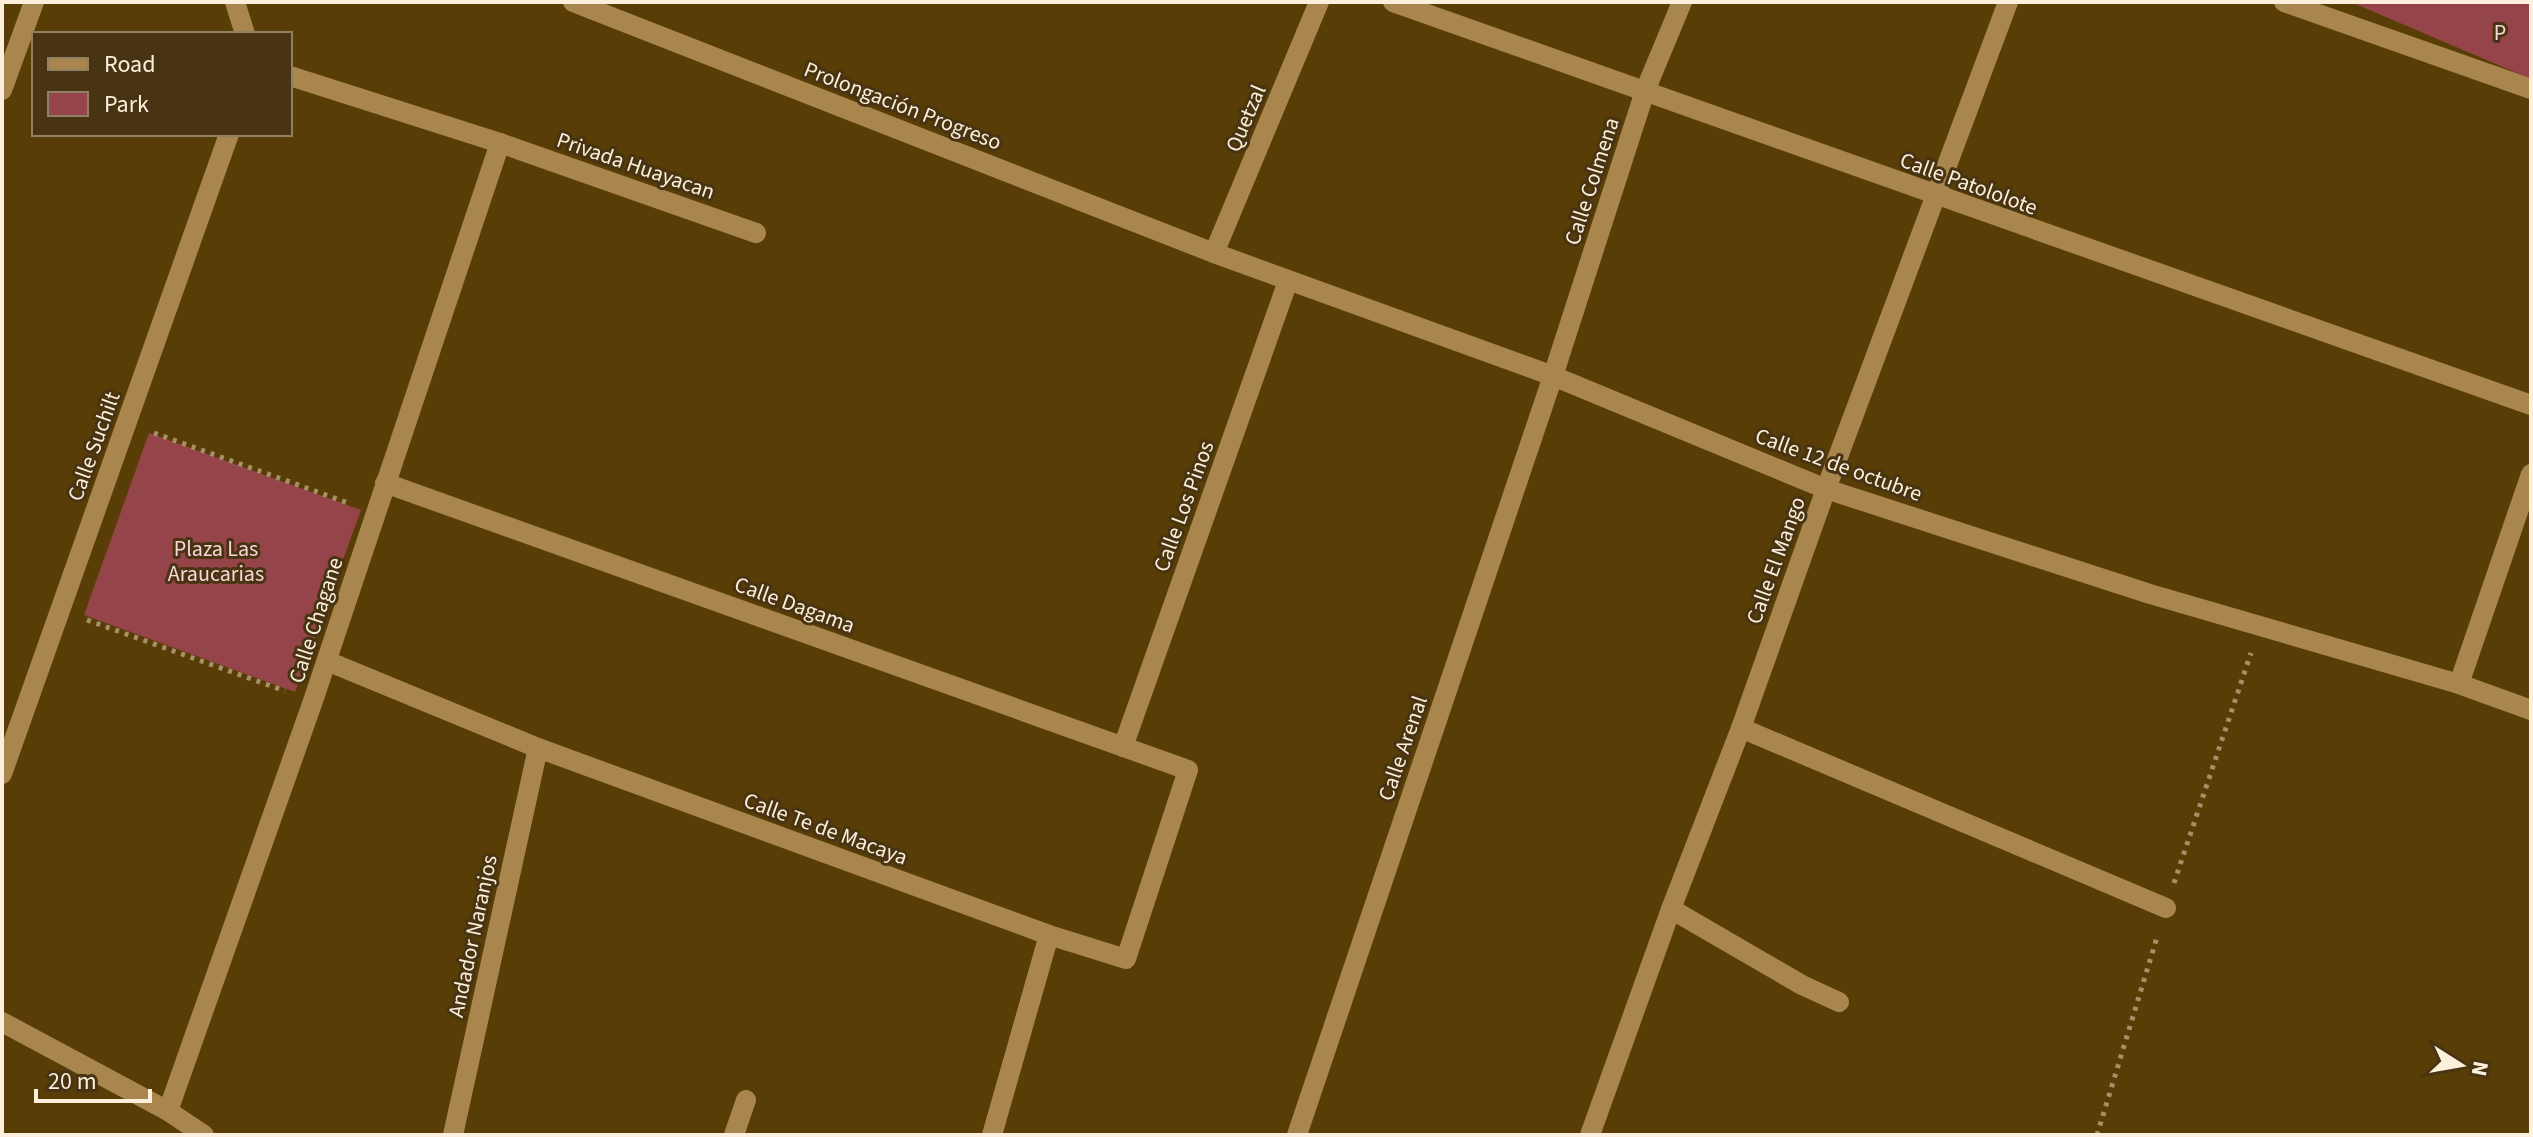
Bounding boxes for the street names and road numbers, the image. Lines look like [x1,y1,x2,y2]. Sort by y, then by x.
street label: Prolongación Progreso [799,53,1006,158]
street label: Quetzal [1217,80,1274,157]
street label: Calle Colmena [1556,113,1628,249]
street label: Privada Huayacan [552,124,719,208]
street label: Calle Patololote [1895,144,2042,224]
street label: Calle Suchilt [59,387,129,506]
street label: Calle 12 de octubre [1751,420,1927,510]
street label: Calle Los Pinos [1145,436,1222,576]
street label: Calle El Mango [1738,492,1814,629]
street label: Calle Chagane [281,553,351,687]
street label: Calle Dagama [730,568,859,642]
street label: Calle Arenal [1370,691,1436,805]
street label: Calle Te de Macaya [739,784,912,873]
street label: Andador Naranjos [440,852,506,1020]

